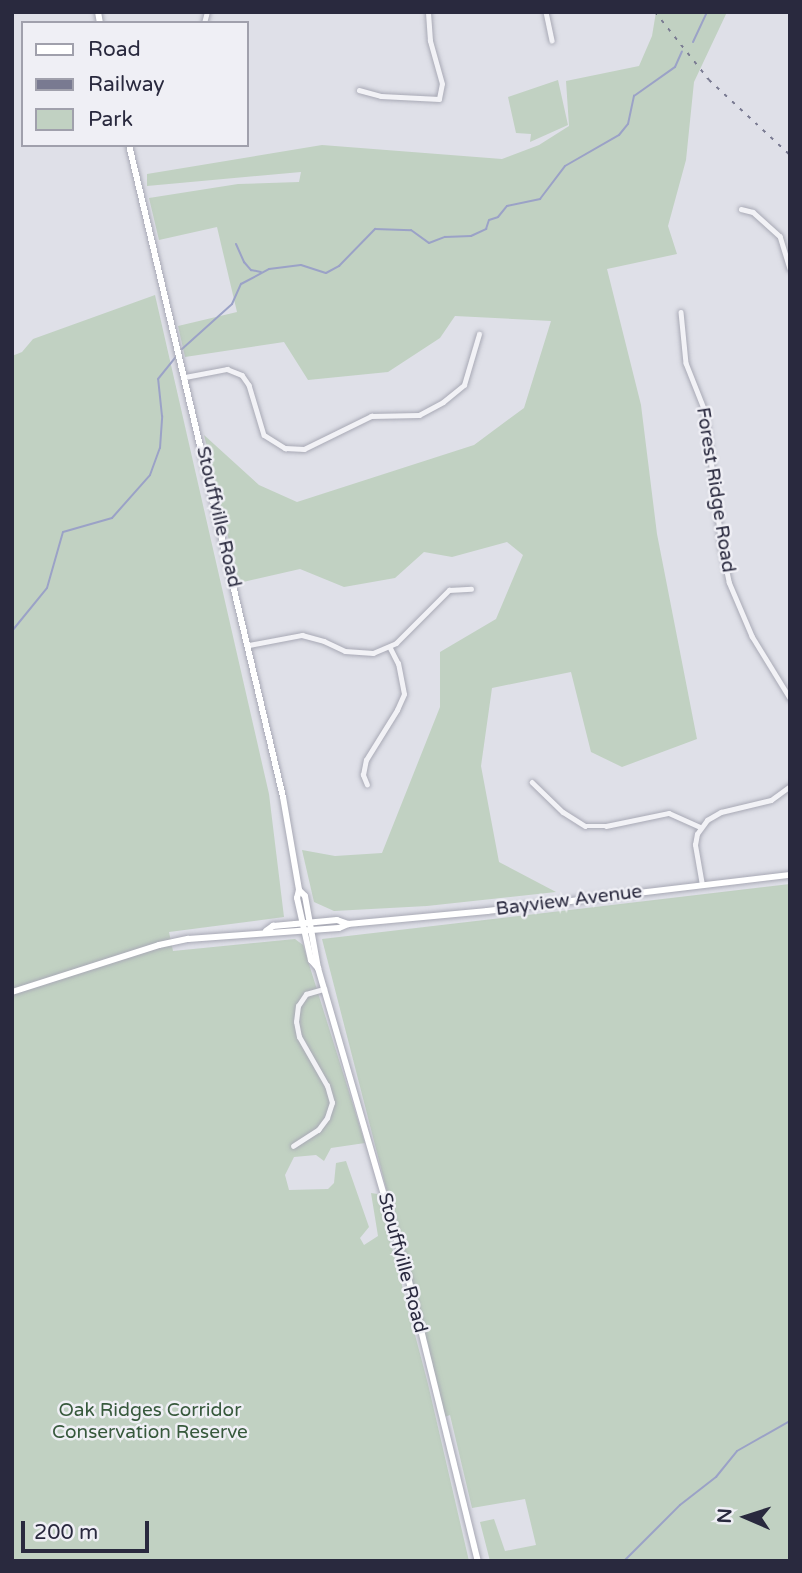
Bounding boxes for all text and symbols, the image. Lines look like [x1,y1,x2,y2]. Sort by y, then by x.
legend [21,21,248,147]
text: Road [88,37,141,62]
text: Railway [88,72,165,97]
text: Park [88,107,133,132]
street label: Forest Ridge Road [691,406,739,574]
street label: Stouffville Road [191,444,245,590]
street label: Bayview Avenue [494,881,644,921]
street label: Stouffville Road [372,1191,432,1335]
park label: Oak Ridges Corridor Conservation Reserve [52,1400,248,1444]
north arrow [711,1482,781,1552]
scale bar [24,1506,152,1550]
text: N [714,1508,736,1524]
text: 200 m [34,1520,98,1545]

